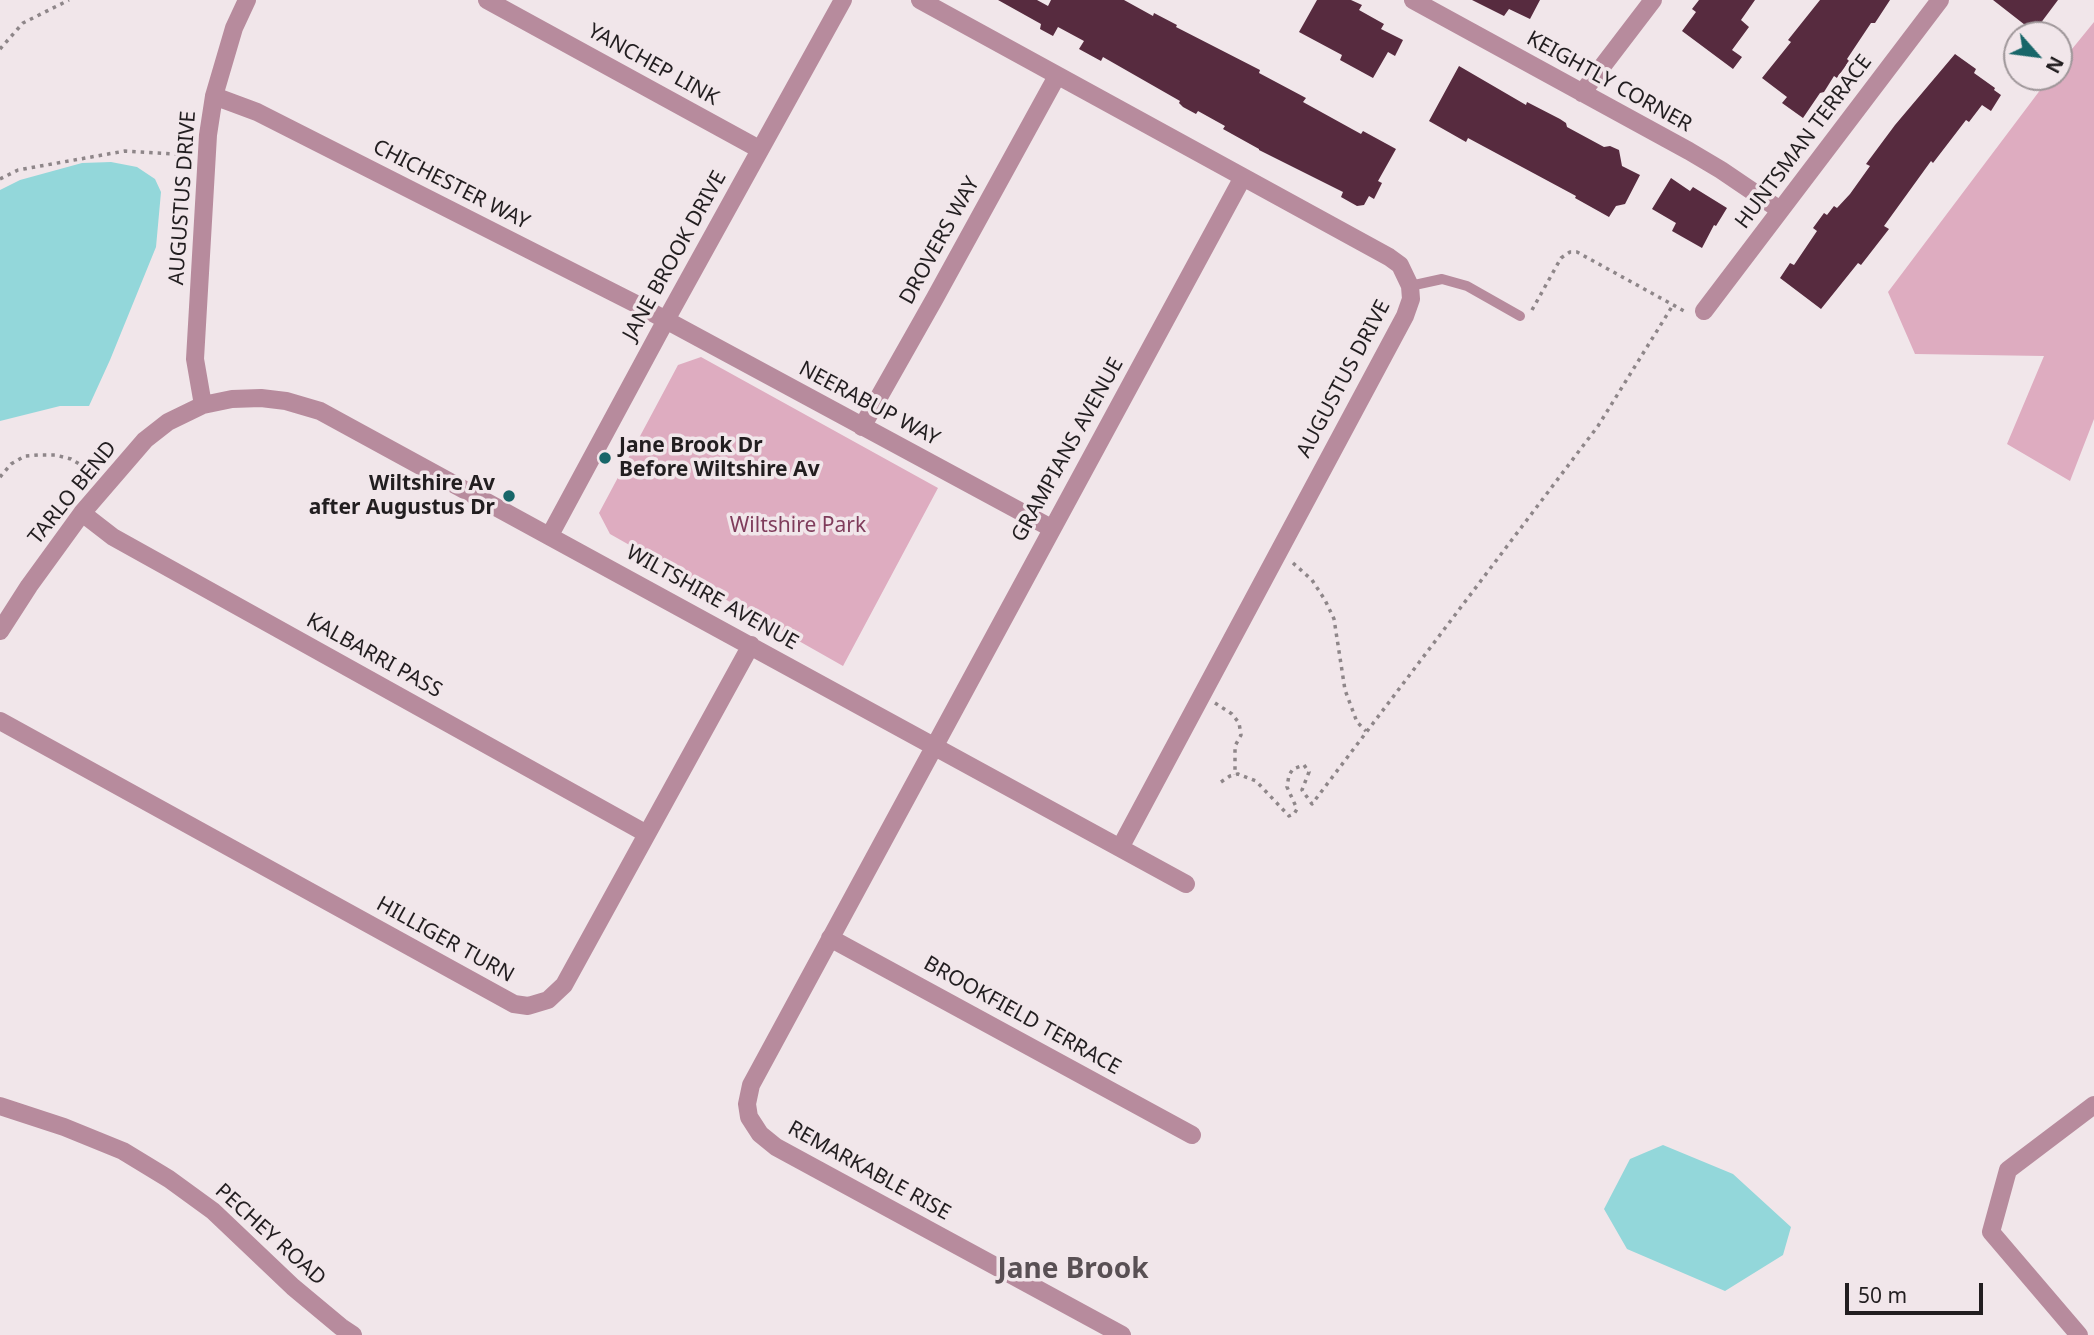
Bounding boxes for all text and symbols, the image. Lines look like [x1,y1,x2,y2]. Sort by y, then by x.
street label: YANCHEP LINK [583,19,723,111]
north arrow [2003,21,2073,91]
street label: KEIGHTLY CORNER [1522,26,1696,138]
street label: HUNTSMAN TERRACE [1730,50,1878,234]
text: N [2040,52,2070,78]
street label: AUGUSTUS DRIVE [164,110,202,286]
street label: CHICHESTER WAY [368,135,534,235]
street label: JANE BROOK DRIVE [618,167,732,345]
street label: DROVERS WAY [895,173,985,309]
street label: AUGUSTUS DRIVE [1292,296,1396,462]
street label: GRAMPIANS AVENUE [1007,353,1129,547]
street label: NEERABUP WAY [794,356,944,452]
place label: Jane Brook Dr Before Wiltshire Av [619,433,820,483]
street label: TARLO BEND [24,436,122,550]
marker: Jane Brook Dr Before Wiltshire Av [597,450,613,466]
place label: Wiltshire Av after Augustus Dr [309,471,495,521]
marker: Wiltshire Av after Augustus Dr [501,488,517,504]
park label: Wiltshire Park [730,513,866,539]
street label: WILTSHIRE AVENUE [621,540,803,656]
street label: KALBARRI PASS [302,608,446,704]
street label: HILLIGER TURN [372,892,518,988]
street label: BROOKFIELD TERRACE [919,951,1125,1081]
street label: REMARKABLE RISE [783,1116,955,1226]
street label: PECHEY ROAD [210,1179,330,1291]
district label: Jane Brook [997,1253,1149,1287]
scale bar [1849,1268,1987,1312]
text: 50 m [1858,1281,1907,1309]

